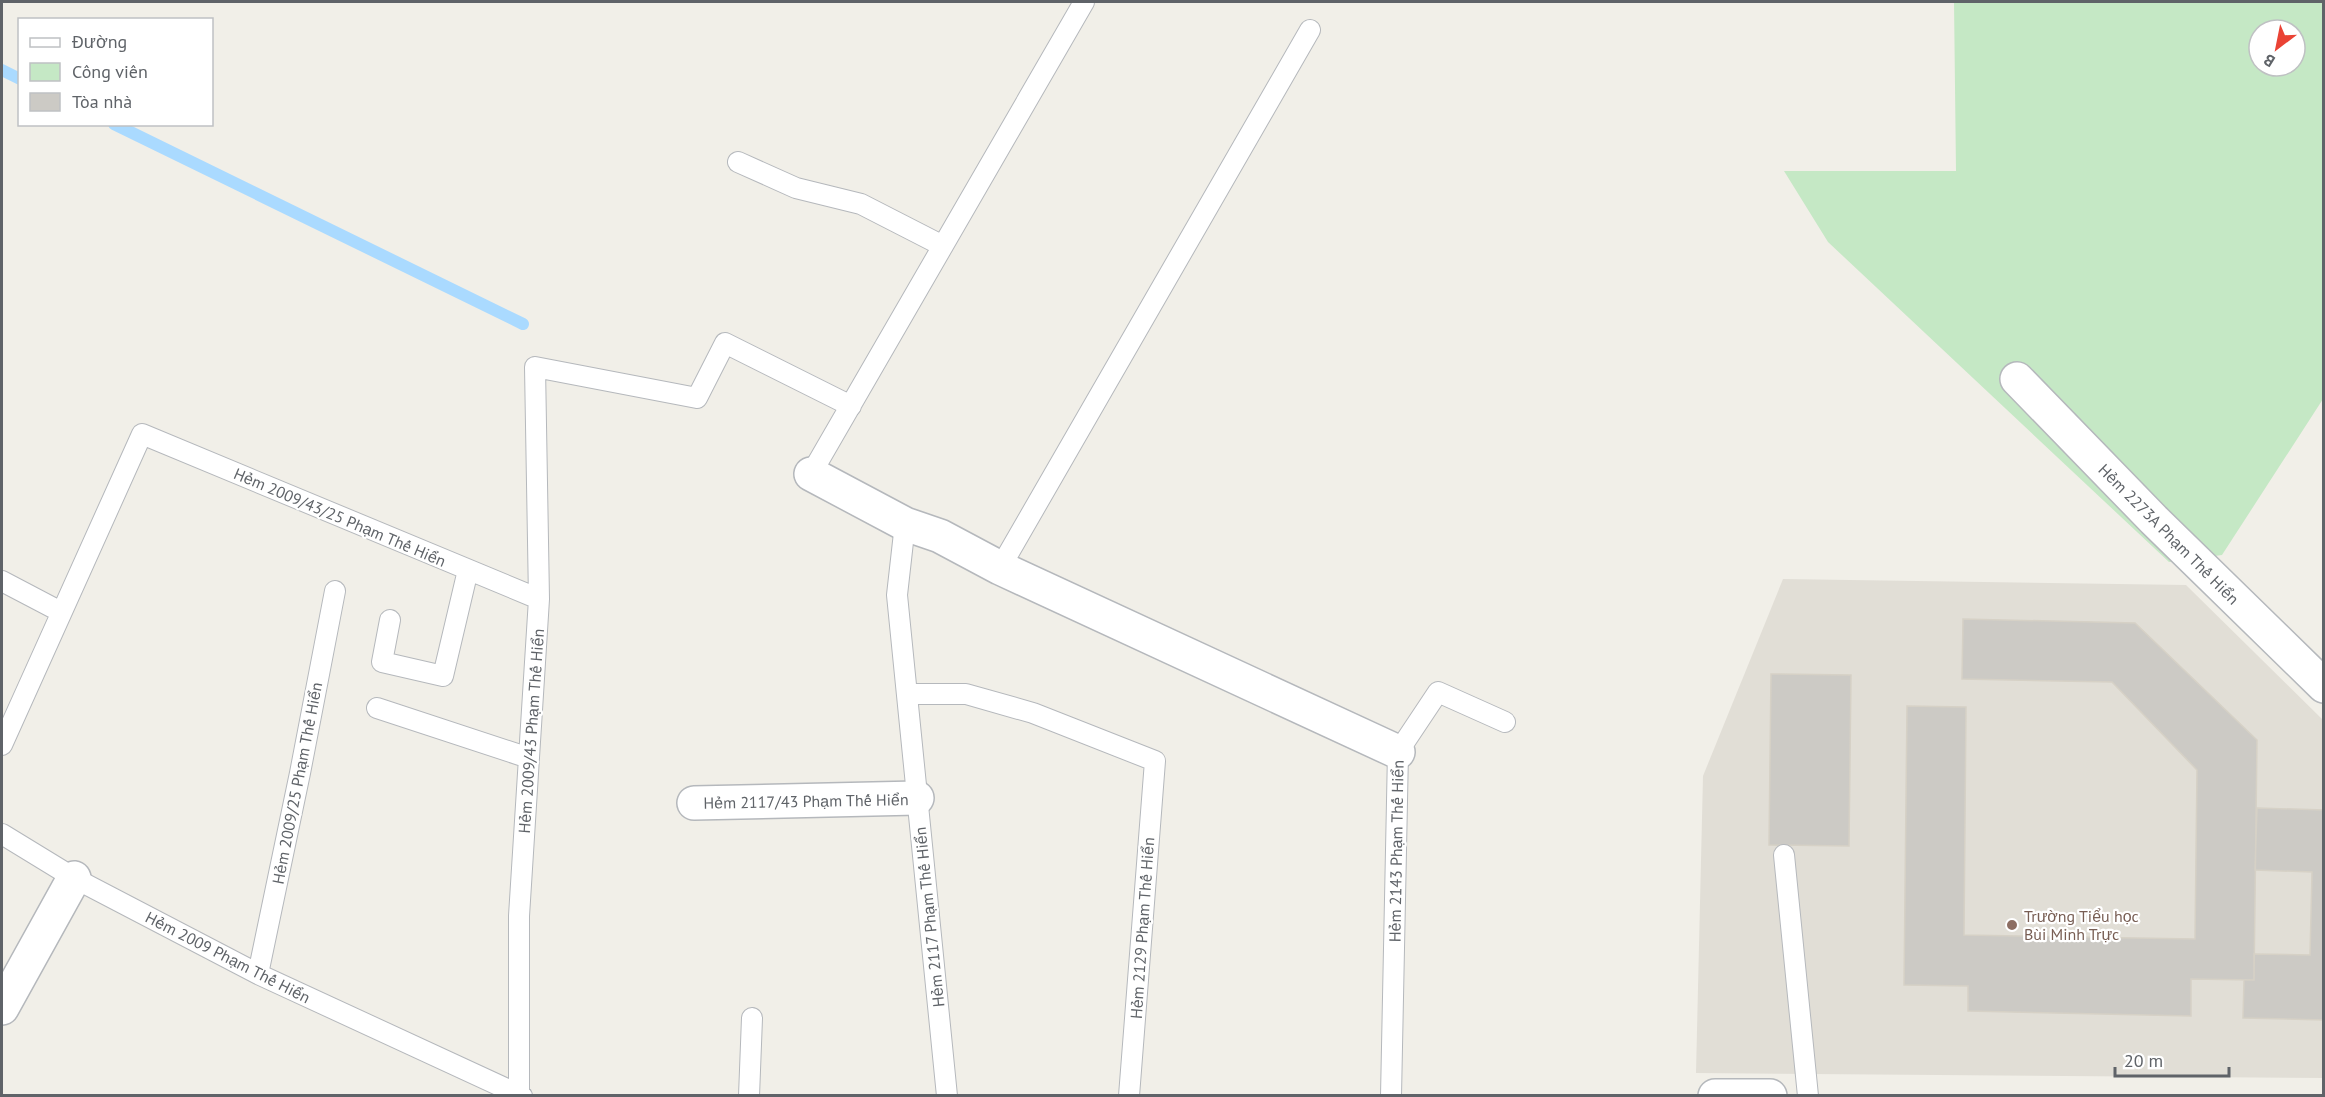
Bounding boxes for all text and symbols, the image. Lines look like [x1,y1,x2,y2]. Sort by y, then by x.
legend [18,18,213,126]
north arrow [2247,18,2307,78]
text: Đường [71,30,127,53]
text: B [2260,50,2278,72]
text: Công viên [72,60,148,83]
text: Tòa nhà [72,90,132,113]
street label: Hẻm 2273A Phạm Thế Hiển [2094,459,2244,609]
street label: Hẻm 2009/43/25 Phạm Thế Hiển [231,463,449,571]
street label: Hẻm 2009/43 Phạm Thế Hiển [514,628,548,834]
street label: Hẻm 2009/25 Phạm Thế Hiển [268,680,326,886]
street label: Hẻm 2143 Phạm Thế Hiển [1384,760,1408,942]
street label: Hẻm 2117/43 Phạm Thế Hiển [703,789,909,813]
street label: Hẻm 2117 Phạm Thế Hiển [910,826,948,1008]
street label: Hẻm 2129 Phạm Thế Hiển [1126,836,1158,1020]
place label: Trường Tiểu học Bùi Minh Trực [2024,906,2139,944]
street label: Hẻm 2009 Phạm Thế Hiển [142,907,314,1007]
marker: Trường Tiểu học Bùi Minh Trực [2005,918,2019,932]
scale bar [2115,1040,2229,1078]
text: 20 m [2124,1049,2163,1072]

